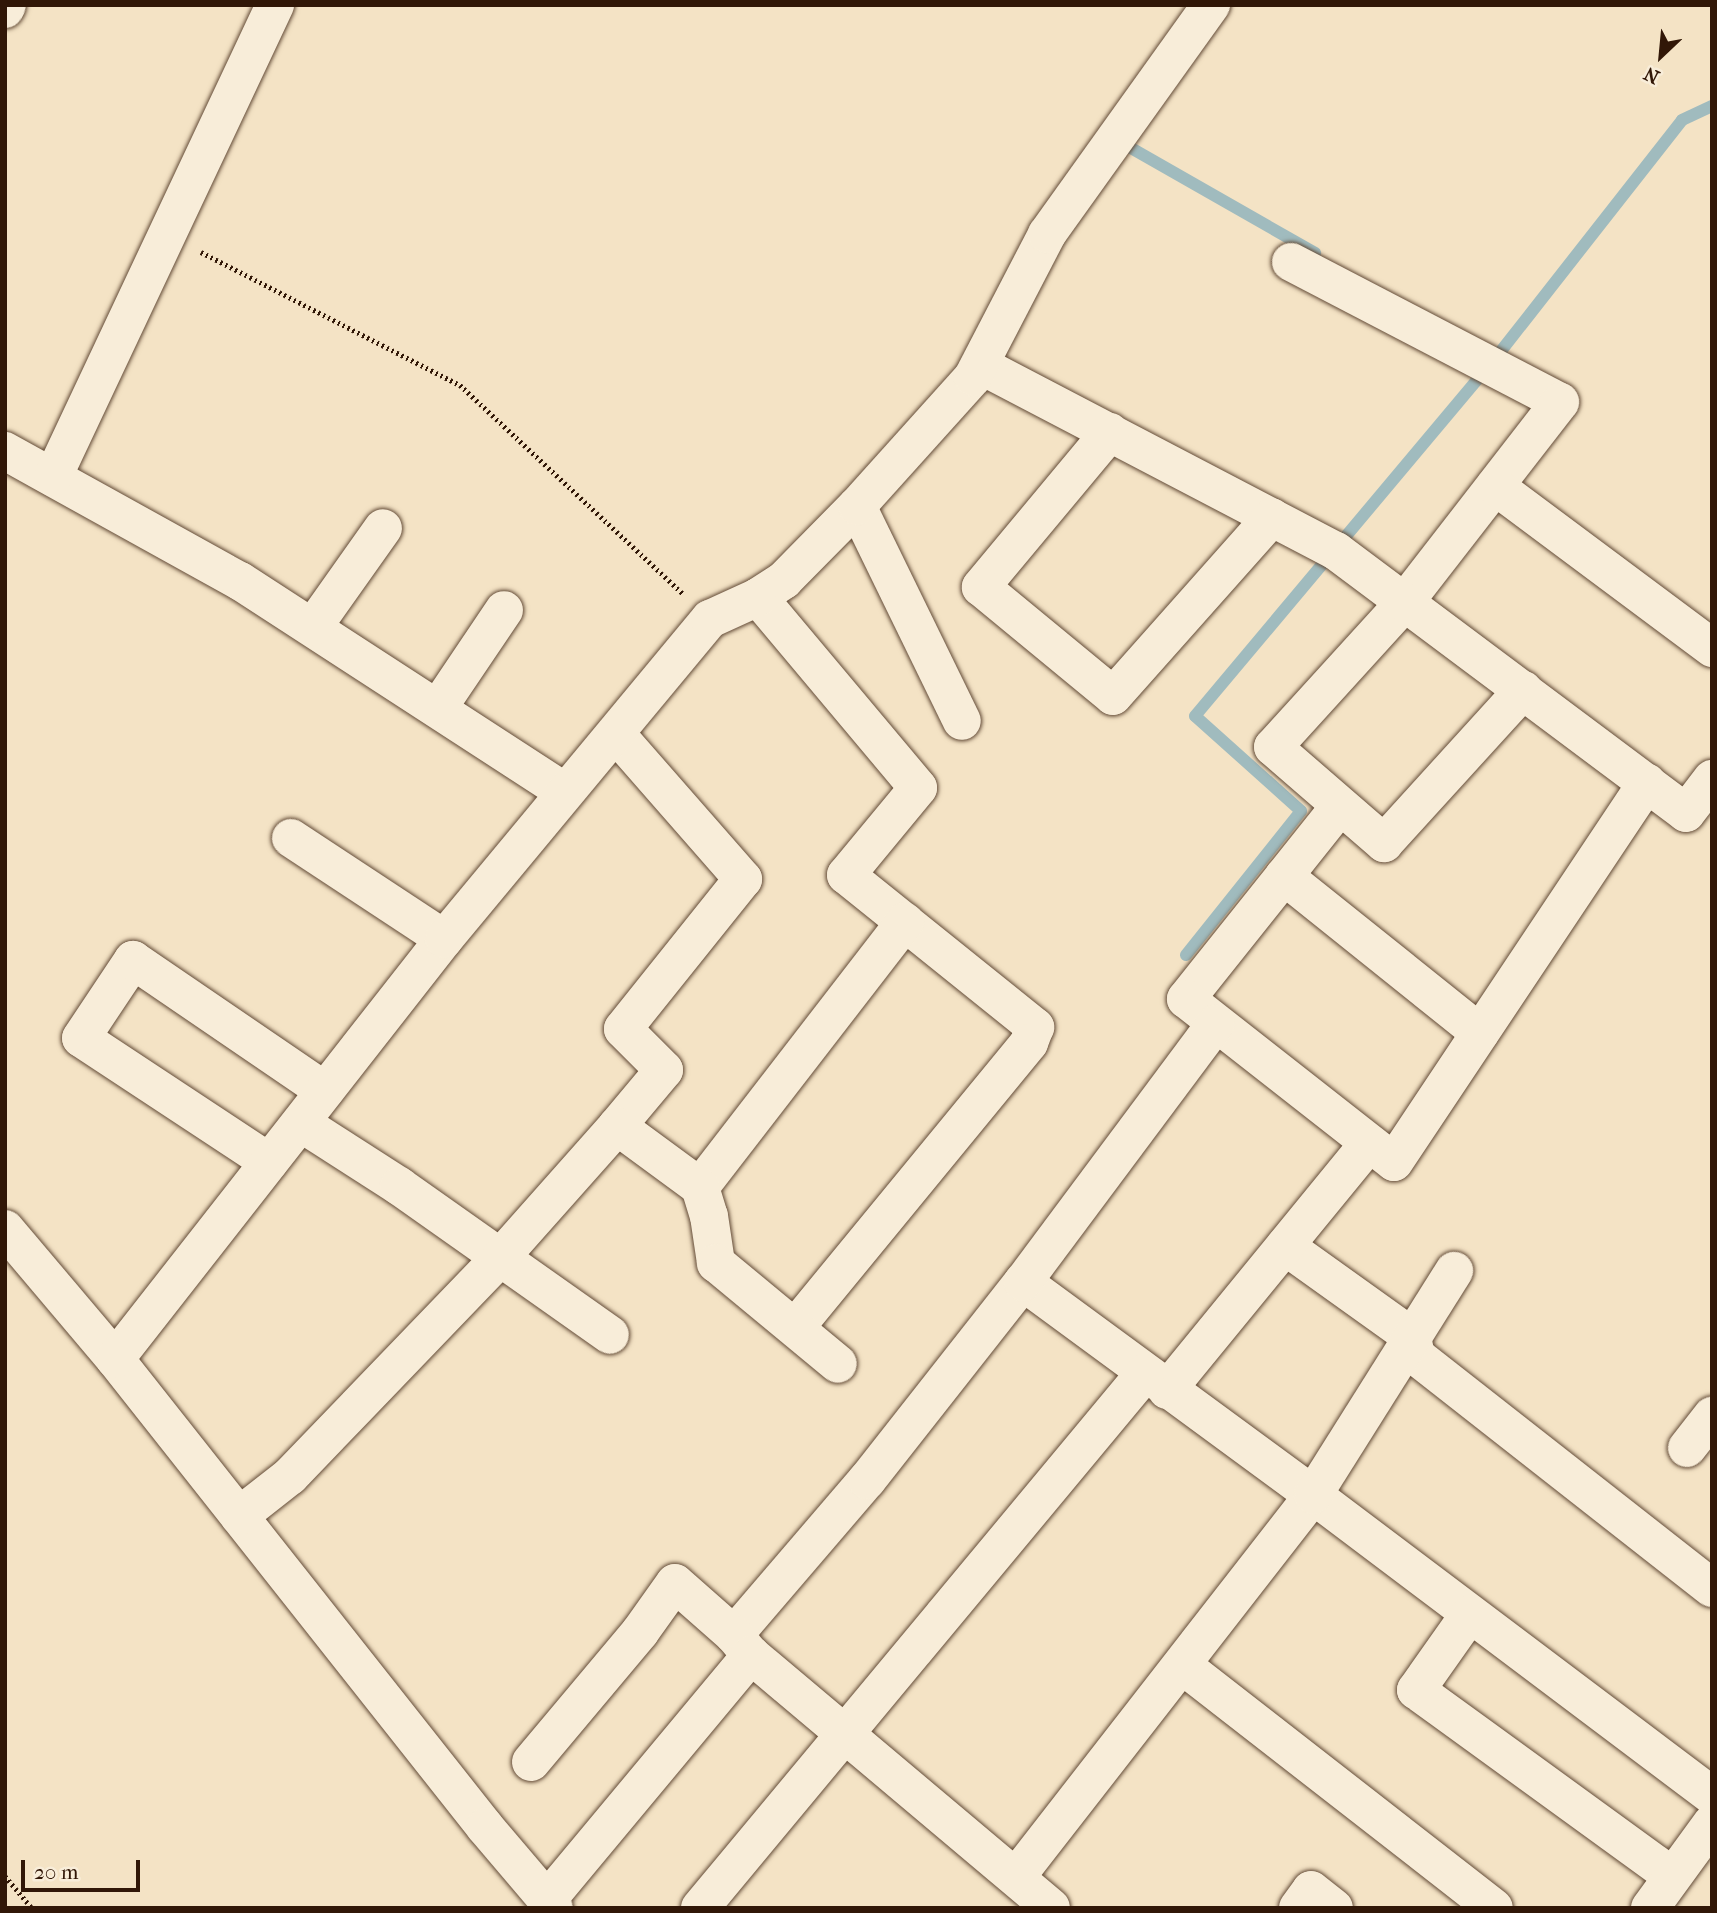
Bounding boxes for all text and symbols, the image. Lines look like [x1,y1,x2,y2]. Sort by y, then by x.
north arrow [1626,21,1696,91]
text: N [1640,62,1663,88]
scale bar [24,1846,144,1890]
text: 20 m [34,1860,78,1884]

